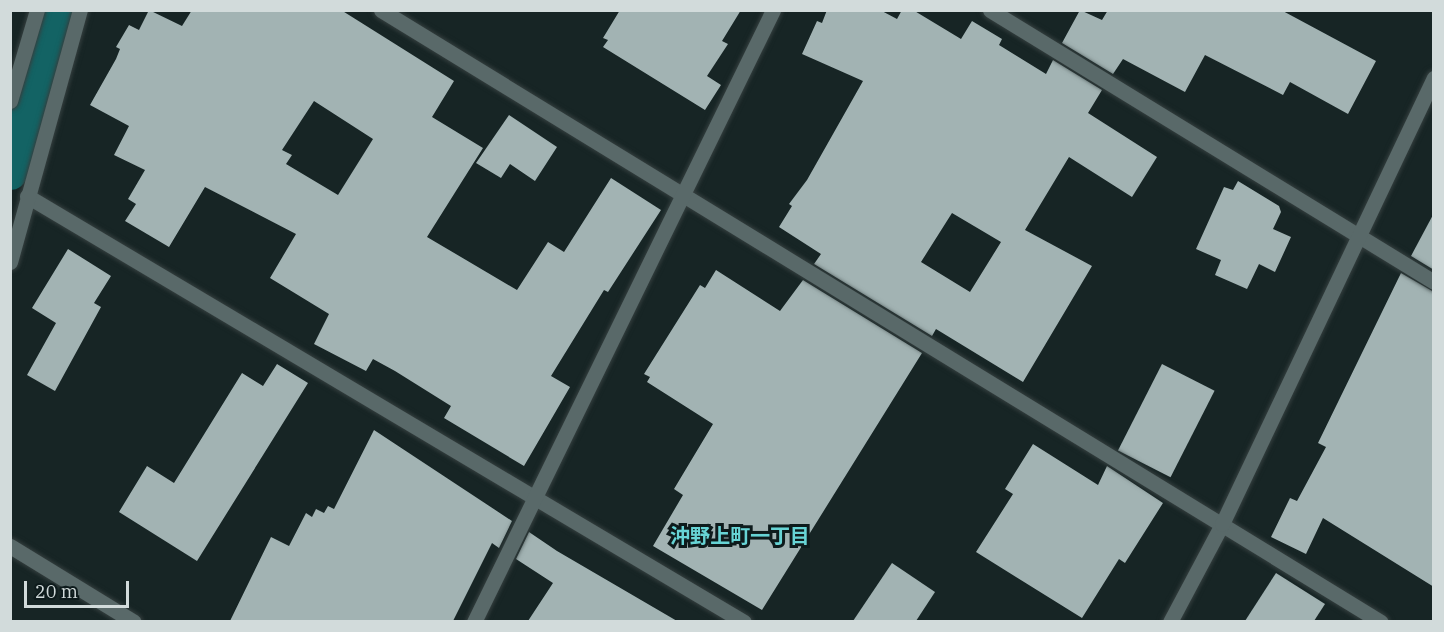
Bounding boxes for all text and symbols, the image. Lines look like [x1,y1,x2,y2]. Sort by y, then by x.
district label: 沖野上町一丁目 [670,523,810,547]
scale bar [27,569,132,607]
text: 20 m [35,580,78,603]

